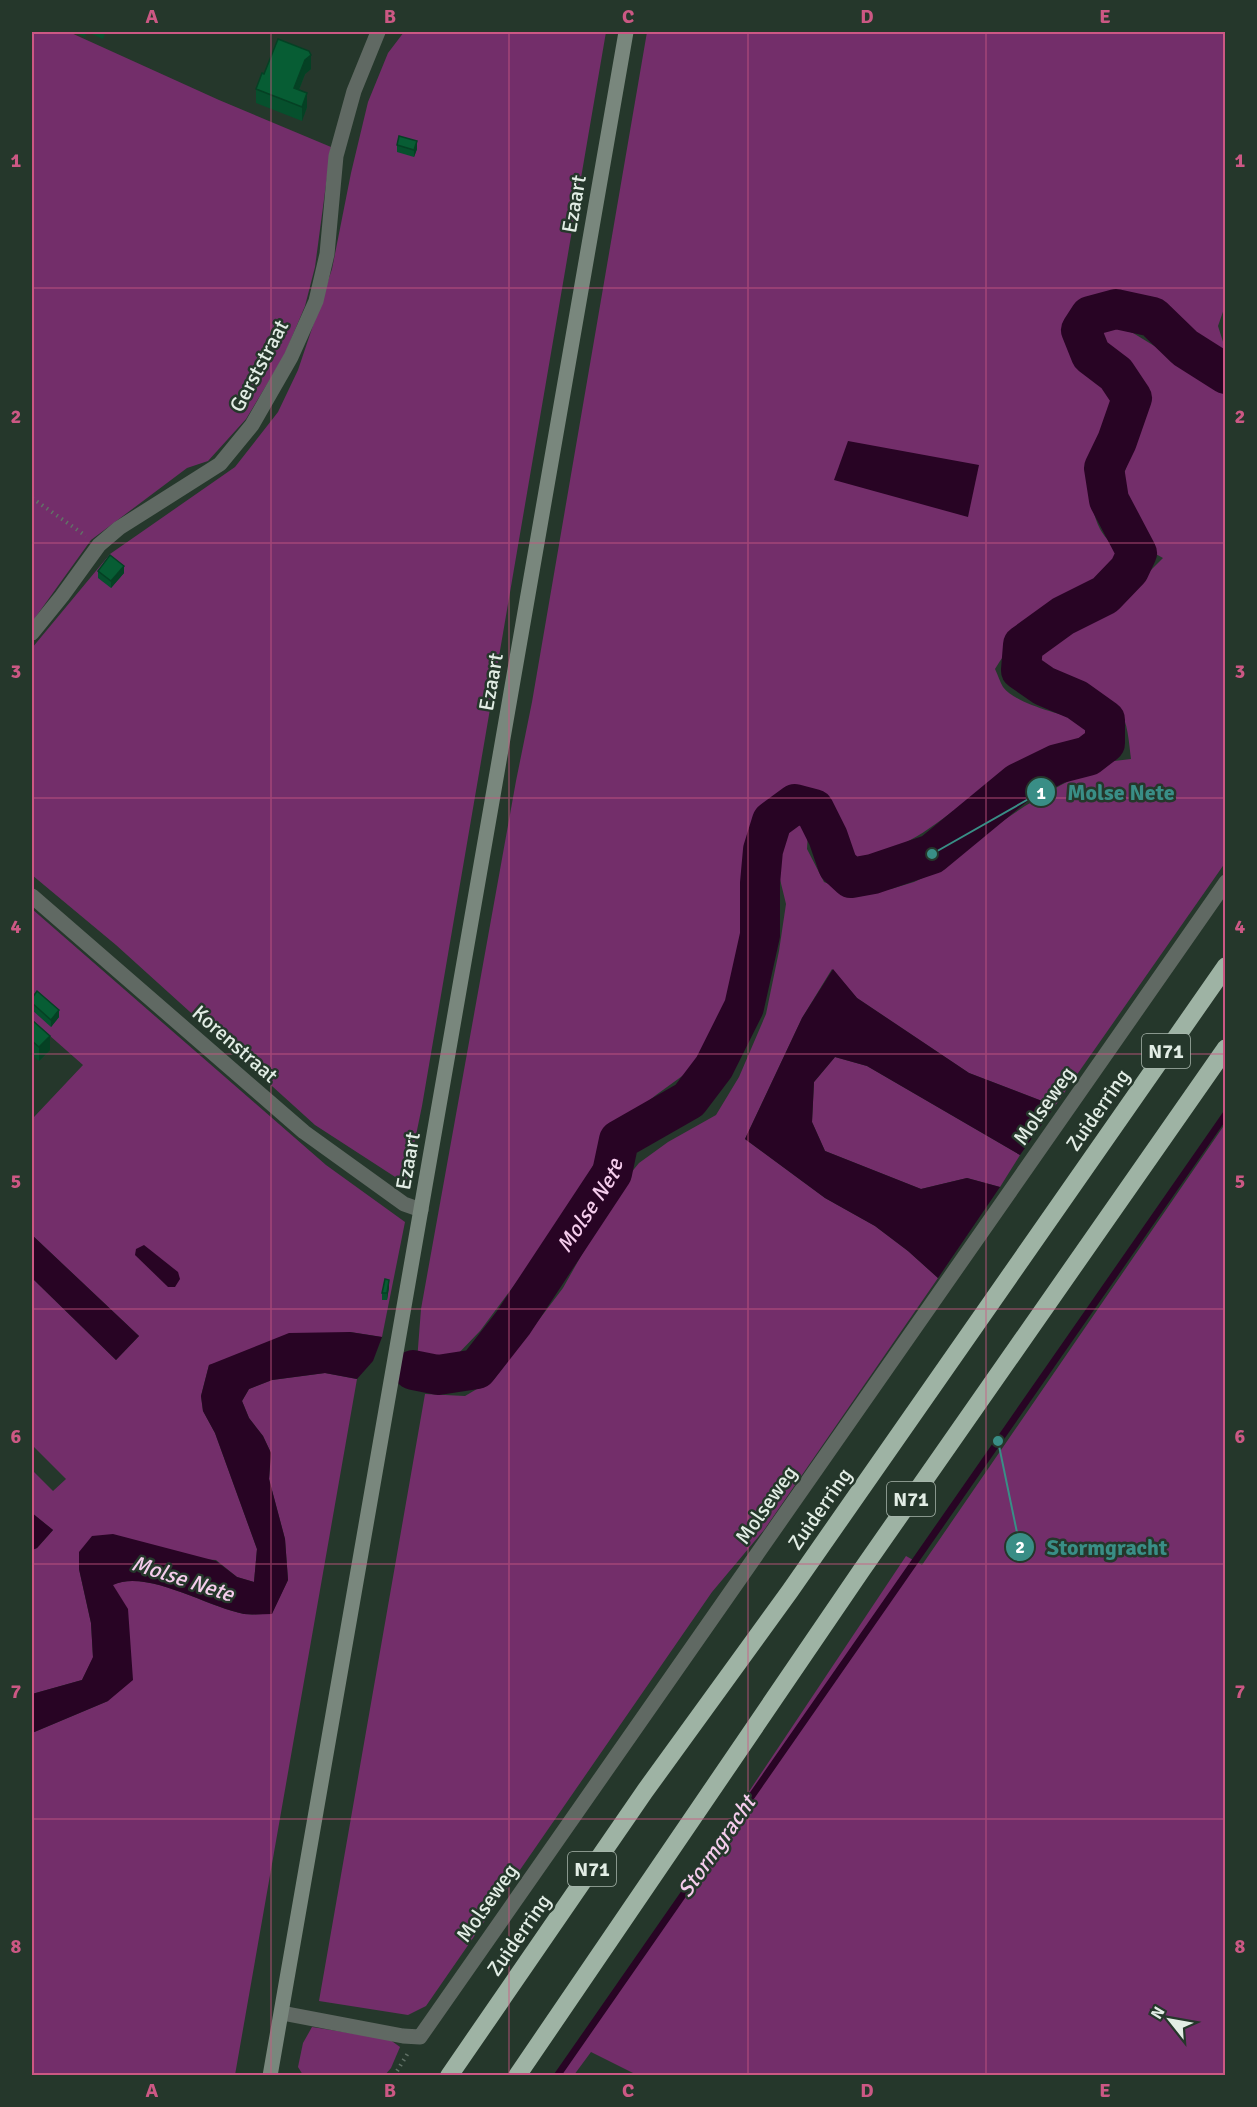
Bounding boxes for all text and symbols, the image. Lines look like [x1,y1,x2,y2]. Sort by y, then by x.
text: A [146,4,159,29]
text: B [384,4,396,29]
text: C [622,4,634,29]
text: D [860,4,874,29]
text: E [1099,4,1111,29]
text: 1 [11,148,22,173]
text: 1 [1235,148,1246,173]
street label: Ezaart [556,173,592,235]
street label: Gerststraat [224,315,294,417]
text: 2 [11,404,21,429]
text: 2 [1235,404,1245,429]
street label: Ezaart [473,651,509,713]
text: 3 [11,659,21,684]
text: 3 [1235,659,1245,684]
callout: Molse Nete [1026,772,1187,812]
text: Molse Nete [1067,779,1175,806]
text: 1 [1036,782,1046,804]
text: 4 [11,914,22,939]
text: 4 [1235,914,1246,939]
street label: Korenstraat [187,1000,283,1088]
road number: N71 [1142,1034,1190,1068]
street label: Molseweg [1008,1062,1080,1150]
street label: Zuiderring [1060,1064,1136,1156]
street label: Ezaart [390,1130,426,1192]
water label: Molse Nete [551,1156,629,1257]
text: 5 [11,1169,21,1194]
text: 5 [1235,1169,1245,1194]
text: 6 [11,1424,22,1449]
text: 6 [1235,1424,1246,1449]
street label: Molseweg [730,1461,802,1549]
street label: Zuiderring [782,1463,858,1555]
road number: N71 [887,1482,935,1516]
callout: Stormgracht [1005,1527,1179,1567]
text: Stormgracht [1047,1534,1167,1561]
text: 2 [1015,1536,1025,1558]
water label: Molse Nete [128,1549,238,1608]
text: 7 [11,1679,22,1704]
text: 7 [1235,1679,1246,1704]
water label: Stormgracht [672,1789,762,1902]
road number: N71 [568,1852,616,1886]
street label: Molseweg [451,1859,523,1947]
street label: Zuiderring [481,1889,557,1981]
text: 8 [11,1934,22,1959]
text: 8 [1235,1934,1246,1959]
north arrow [1140,1990,1200,2050]
text: N [1147,2003,1169,2023]
text: A [146,2078,159,2103]
text: B [384,2078,396,2103]
text: C [622,2078,634,2103]
text: D [860,2078,874,2103]
text: E [1099,2078,1111,2103]

